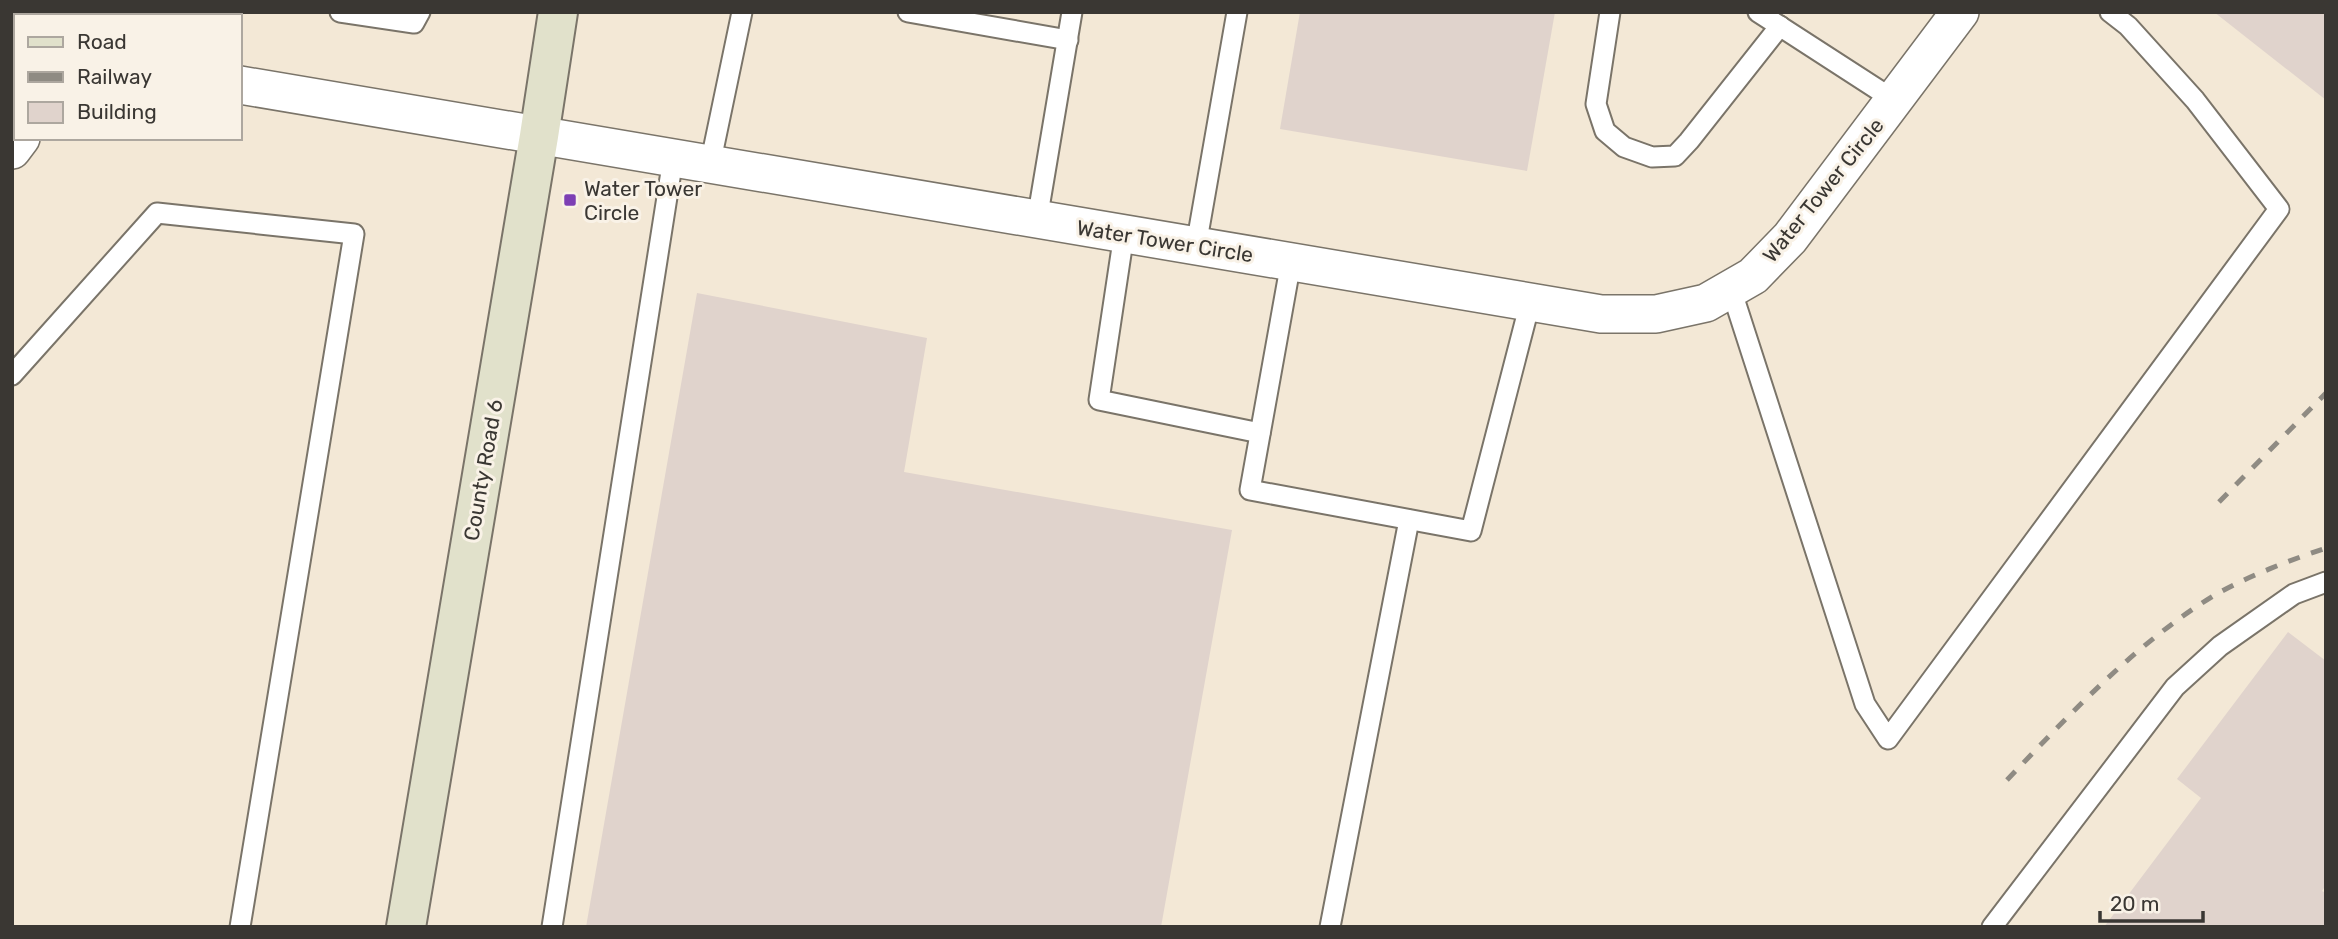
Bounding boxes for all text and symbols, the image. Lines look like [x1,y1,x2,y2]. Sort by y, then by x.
legend [14,14,242,140]
text: Road [77,29,127,54]
text: Railway [77,64,152,89]
text: Building [77,99,157,124]
street label: Water Tower Circle [1757,113,1889,267]
place label: Water Tower Circle [584,176,702,225]
marker: Water Tower Circle [562,192,578,208]
street label: Water Tower Circle [1075,215,1255,267]
street label: County Road 6 [458,397,508,543]
scale bar [2100,880,2203,924]
text: 20 m [2110,891,2159,916]

